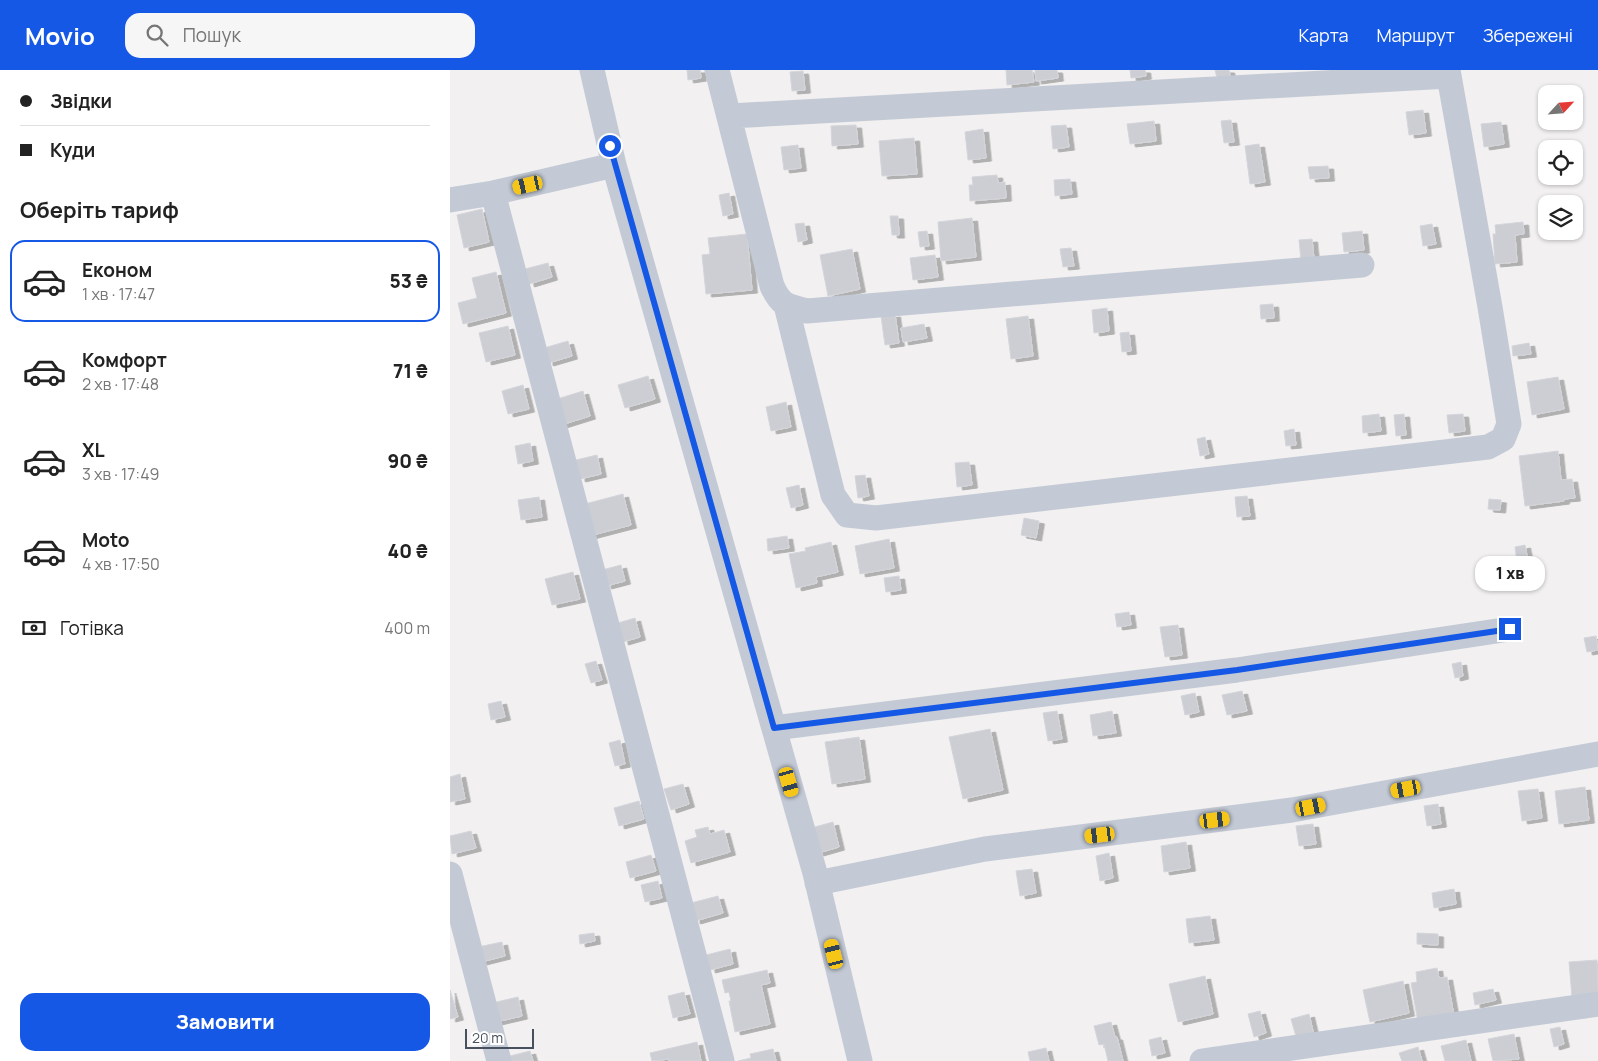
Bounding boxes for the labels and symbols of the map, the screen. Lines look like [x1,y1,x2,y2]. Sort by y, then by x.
north arrow [1538,85,1582,130]
route start [599,135,621,157]
car [511,174,544,196]
callout: 1 хв [1475,556,1545,592]
route end [1499,618,1521,640]
car [777,766,800,798]
car [1389,779,1422,799]
car [1294,797,1327,817]
car [1199,811,1230,829]
car [1084,826,1115,844]
car [823,938,844,970]
scale bar [465,1026,534,1049]

